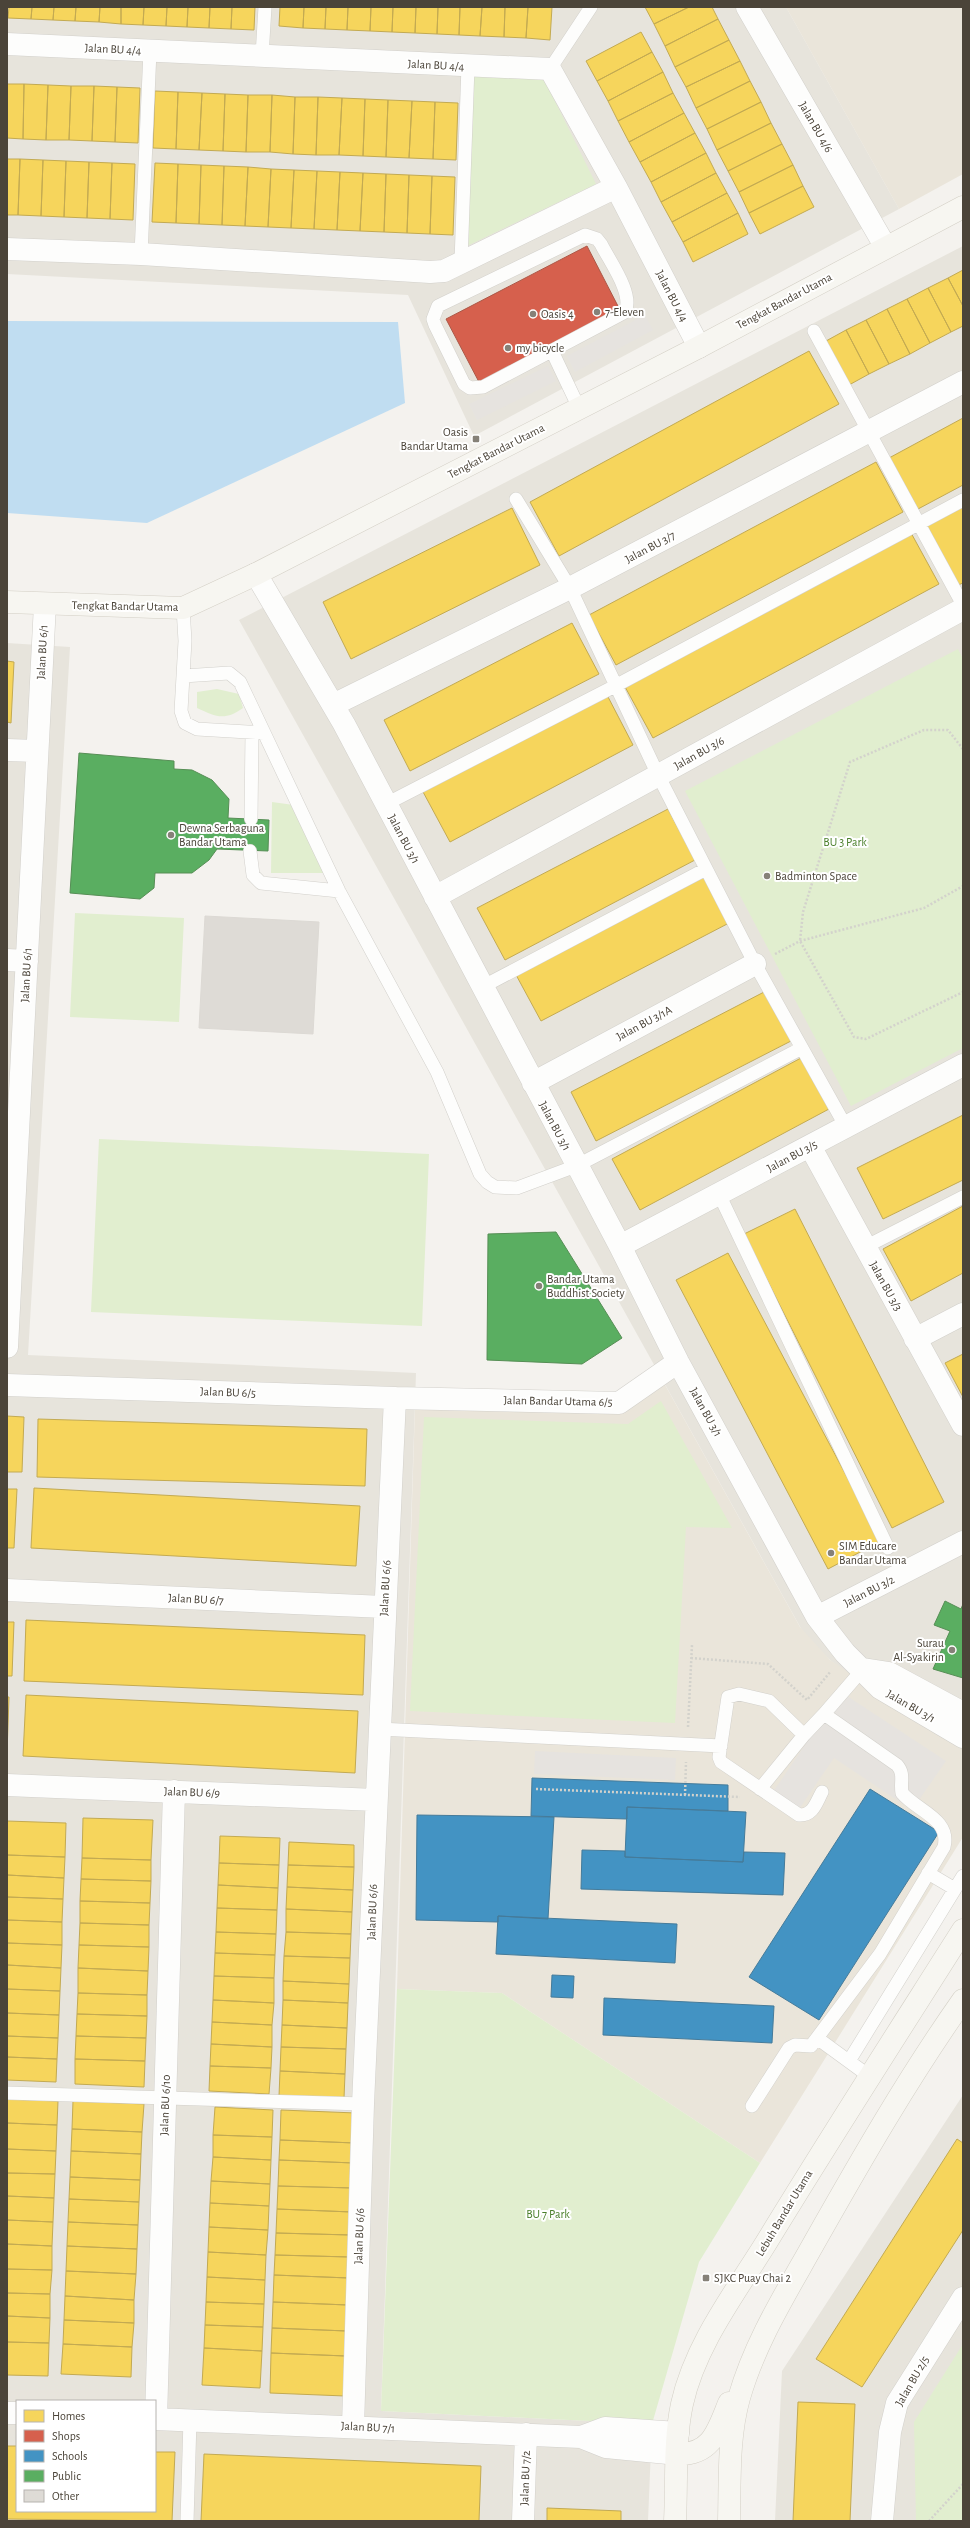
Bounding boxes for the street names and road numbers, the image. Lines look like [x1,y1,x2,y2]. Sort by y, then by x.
street label: Jalan BU 4/4 [84,42,142,56]
street label: Jalan BU 4/4 [407,58,465,72]
street label: Jalan BU 4/6 [797,100,835,155]
street label: Jalan BU 4/4 [654,268,690,324]
street label: Tengkat Bandar Utama [734,270,834,331]
street label: Tengkat Bandar Utama [446,421,547,481]
street label: Jalan BU 3/7 [623,529,677,565]
street label: Tengkat Bandar Utama [72,599,179,613]
street label: Jalan BU 6/1 [35,624,49,680]
street label: Jalan BU 3/6 [672,734,727,772]
street label: Jalan BU 3/1 [386,812,422,866]
street label: Jalan BU 6/1 [19,947,33,1003]
street label: Jalan BU 3/1A [614,1003,674,1043]
street label: Jalan BU 3/1 [537,1099,573,1153]
street label: Jalan BU 3/5 [765,1138,819,1174]
street label: Jalan BU 3/3 [867,1259,905,1313]
street label: Jalan BU 6/5 [200,1385,256,1399]
street label: Jalan BU 3/1 [688,1385,724,1439]
street label: Jalan Bandar Utama 6/5 [503,1394,613,1408]
street label: Jalan BU 6/6 [378,1559,392,1616]
street label: Jalan BU 3/2 [842,1573,897,1609]
street label: Jalan BU 6/7 [168,1592,224,1606]
street label: Jalan BU 3/1 [885,1687,937,1725]
street label: Jalan BU 6/9 [164,1785,221,1799]
street label: Jalan BU 6/6 [365,1883,379,1940]
street label: Jalan BU 6/10 [158,2074,172,2136]
street label: Lebuh Bandar Utama [754,2167,815,2258]
street label: Jalan BU 6/6 [352,2207,366,2264]
street label: Jalan BU 2/5 [893,2354,931,2408]
street label: Jalan BU 7/1 [341,2420,395,2434]
street label: Jalan BU 7/2 [518,2450,532,2506]

